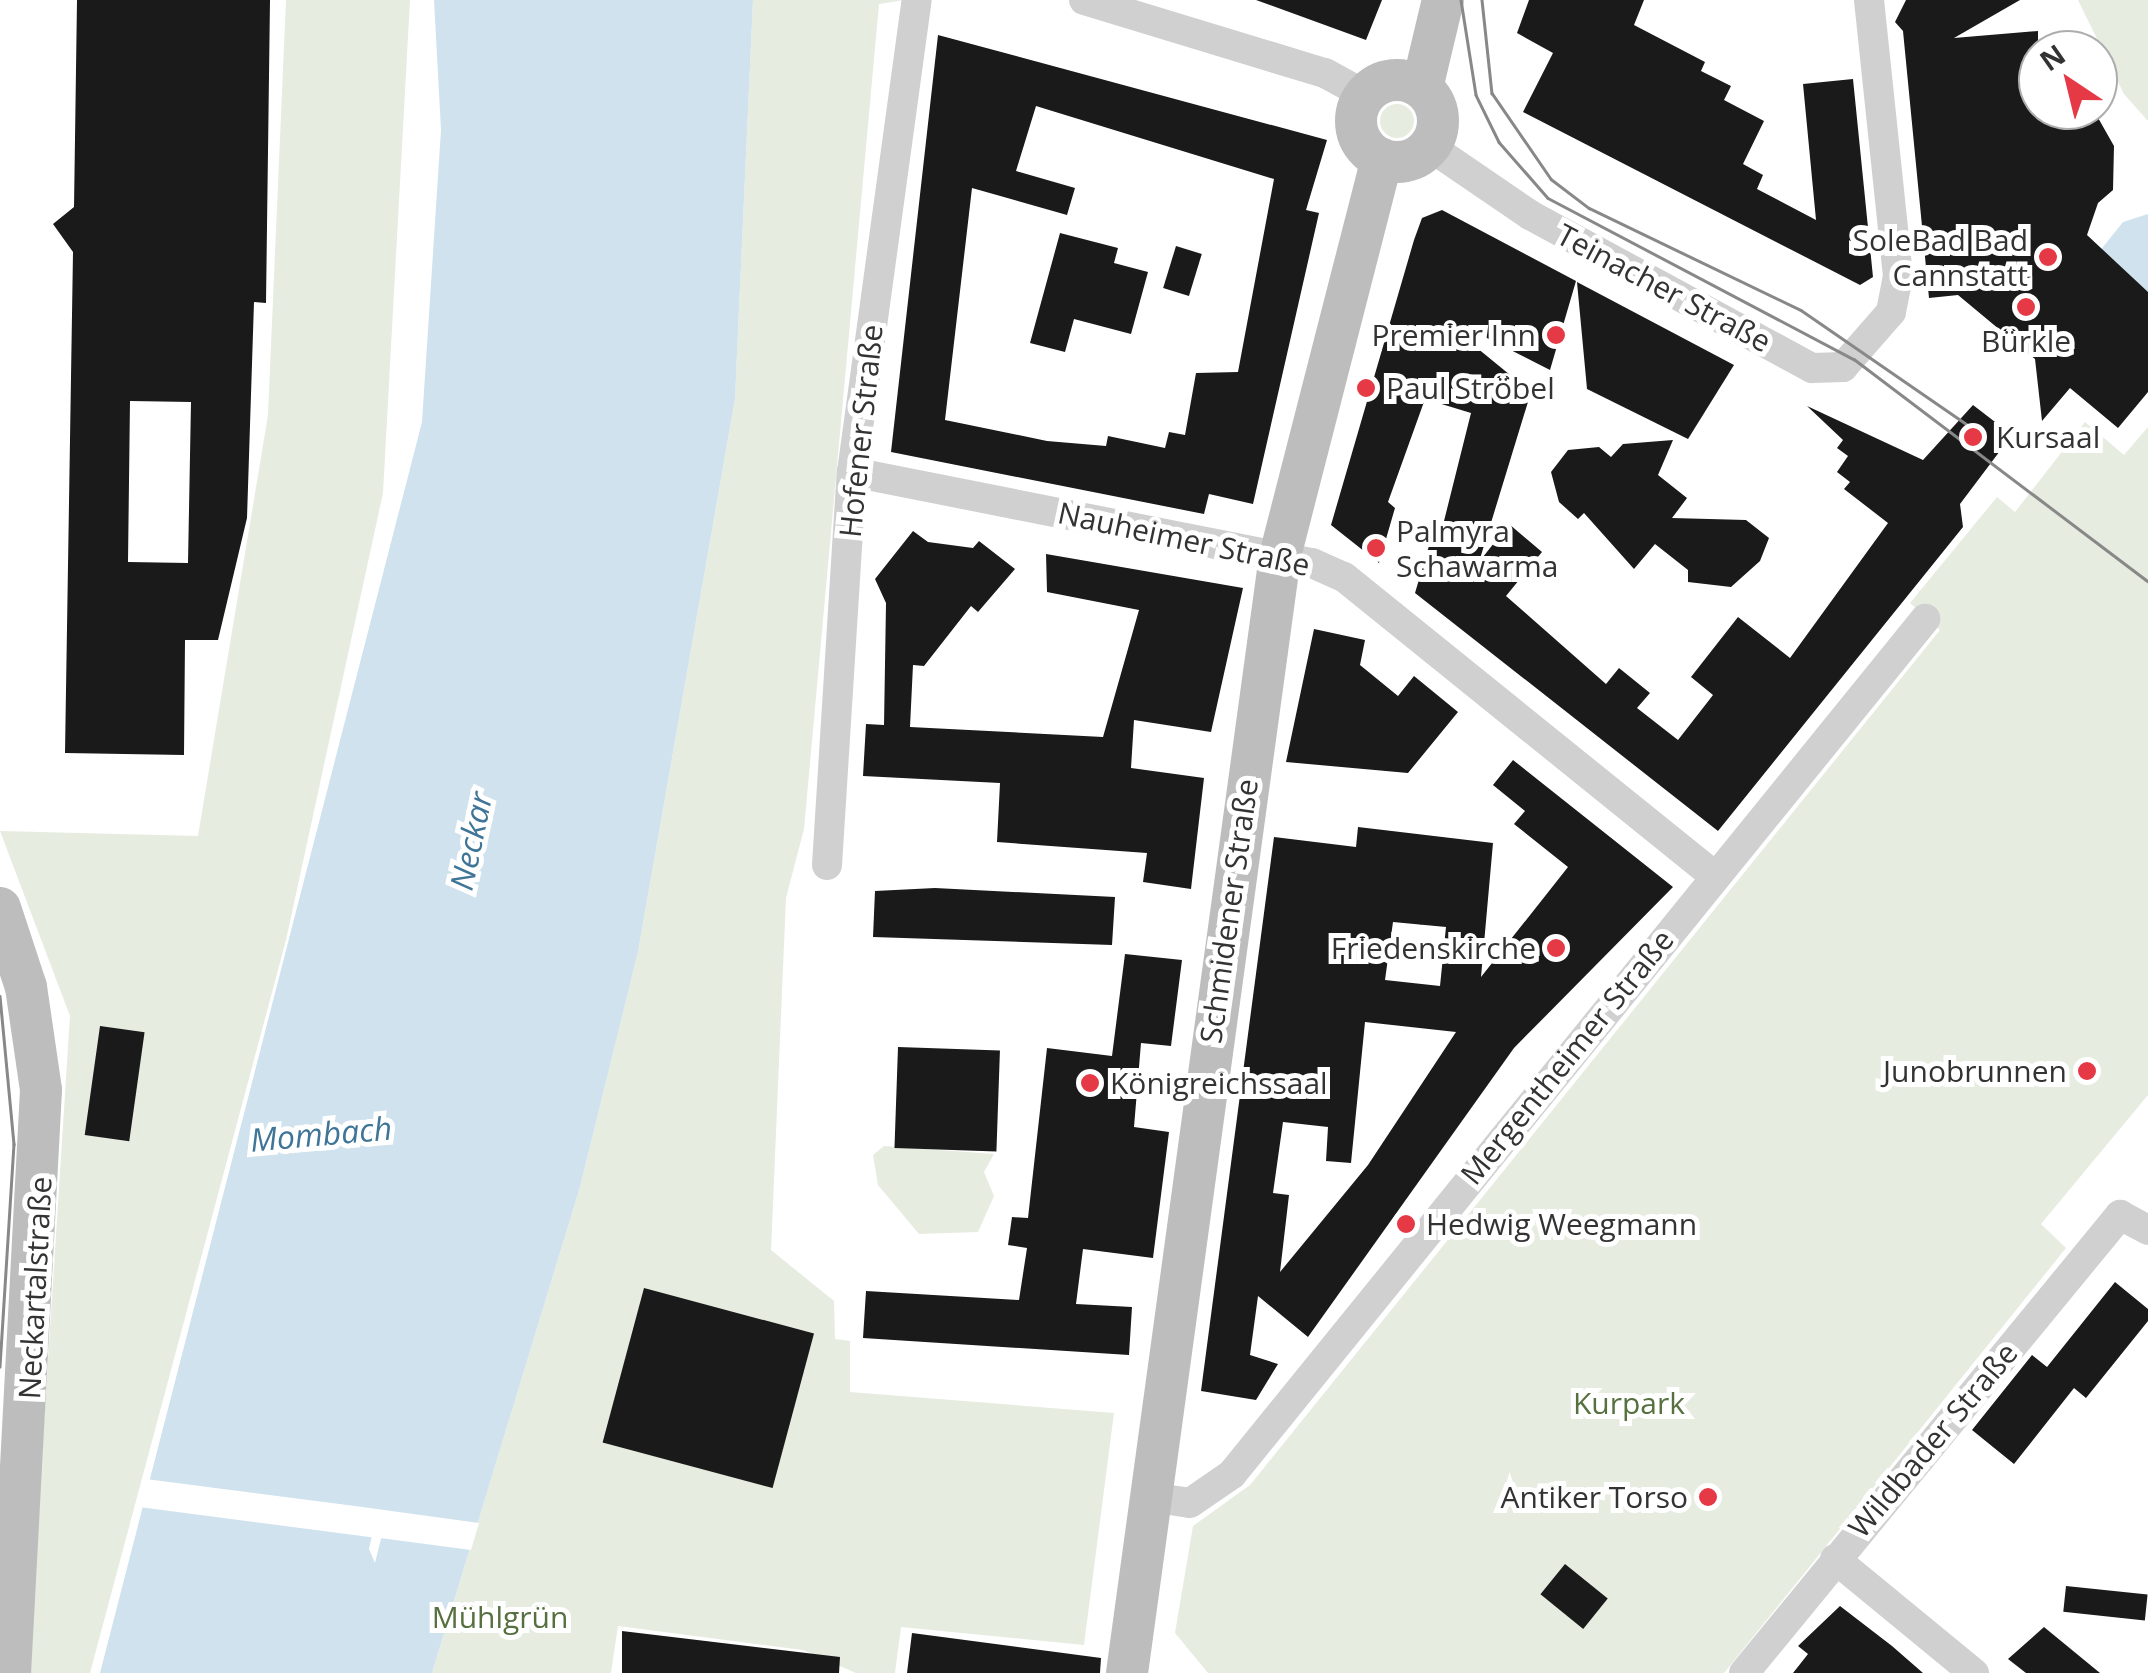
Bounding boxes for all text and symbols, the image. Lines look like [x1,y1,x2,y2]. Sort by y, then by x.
north arrow [2018,30,2118,130]
text: N [2032,35,2072,79]
street label: Teinacher Straße [1551,216,1777,360]
place label: SoleBad Bad Cannstatt [1852,222,2028,292]
marker: SoleBad Bad Cannstatt [2037,246,2059,268]
marker: Bürkle [2015,296,2037,318]
place label: Premier Inn [1371,317,1536,353]
street label: Hofener Straße [832,323,890,539]
place label: Bürkle [1981,323,2071,359]
marker: Premier Inn [1545,324,1567,346]
place label: Paul Ströbel [1386,370,1555,406]
marker: Paul Ströbel [1355,377,1377,399]
place label: Kursaal [1996,419,2100,455]
marker: Kursaal [1960,424,1986,450]
street label: Nauheimer Straße [1055,495,1313,583]
place label: Palmyra Schawarma [1396,513,1559,584]
marker: Palmyra Schawarma [1365,537,1387,559]
street label: Schmidener Straße [1193,776,1265,1046]
water label: Neckar [442,788,500,894]
street label: Mergentheimer Straße [1453,922,1681,1192]
place label: Friedenskirche [1331,930,1536,966]
marker: Friedenskirche [1545,937,1567,959]
place label: Junobrunnen [1883,1053,2067,1089]
marker: Junobrunnen [2076,1060,2098,1082]
place label: Königreichssaal [1110,1065,1328,1101]
marker: Königreichssaal [1079,1072,1101,1094]
water label: Mombach [248,1109,394,1159]
street label: Neckartalstraße [11,1176,59,1400]
place label: Hedwig Weegmann [1426,1206,1697,1242]
marker: Hedwig Weegmann [1395,1213,1417,1235]
street label: Wildbader Straße [1841,1335,2025,1545]
park label: Kurpark [1573,1385,1685,1421]
place label: Antiker Torso [1501,1479,1688,1515]
marker: Antiker Torso [1697,1486,1719,1508]
park label: Mühlgrün [432,1599,568,1635]

